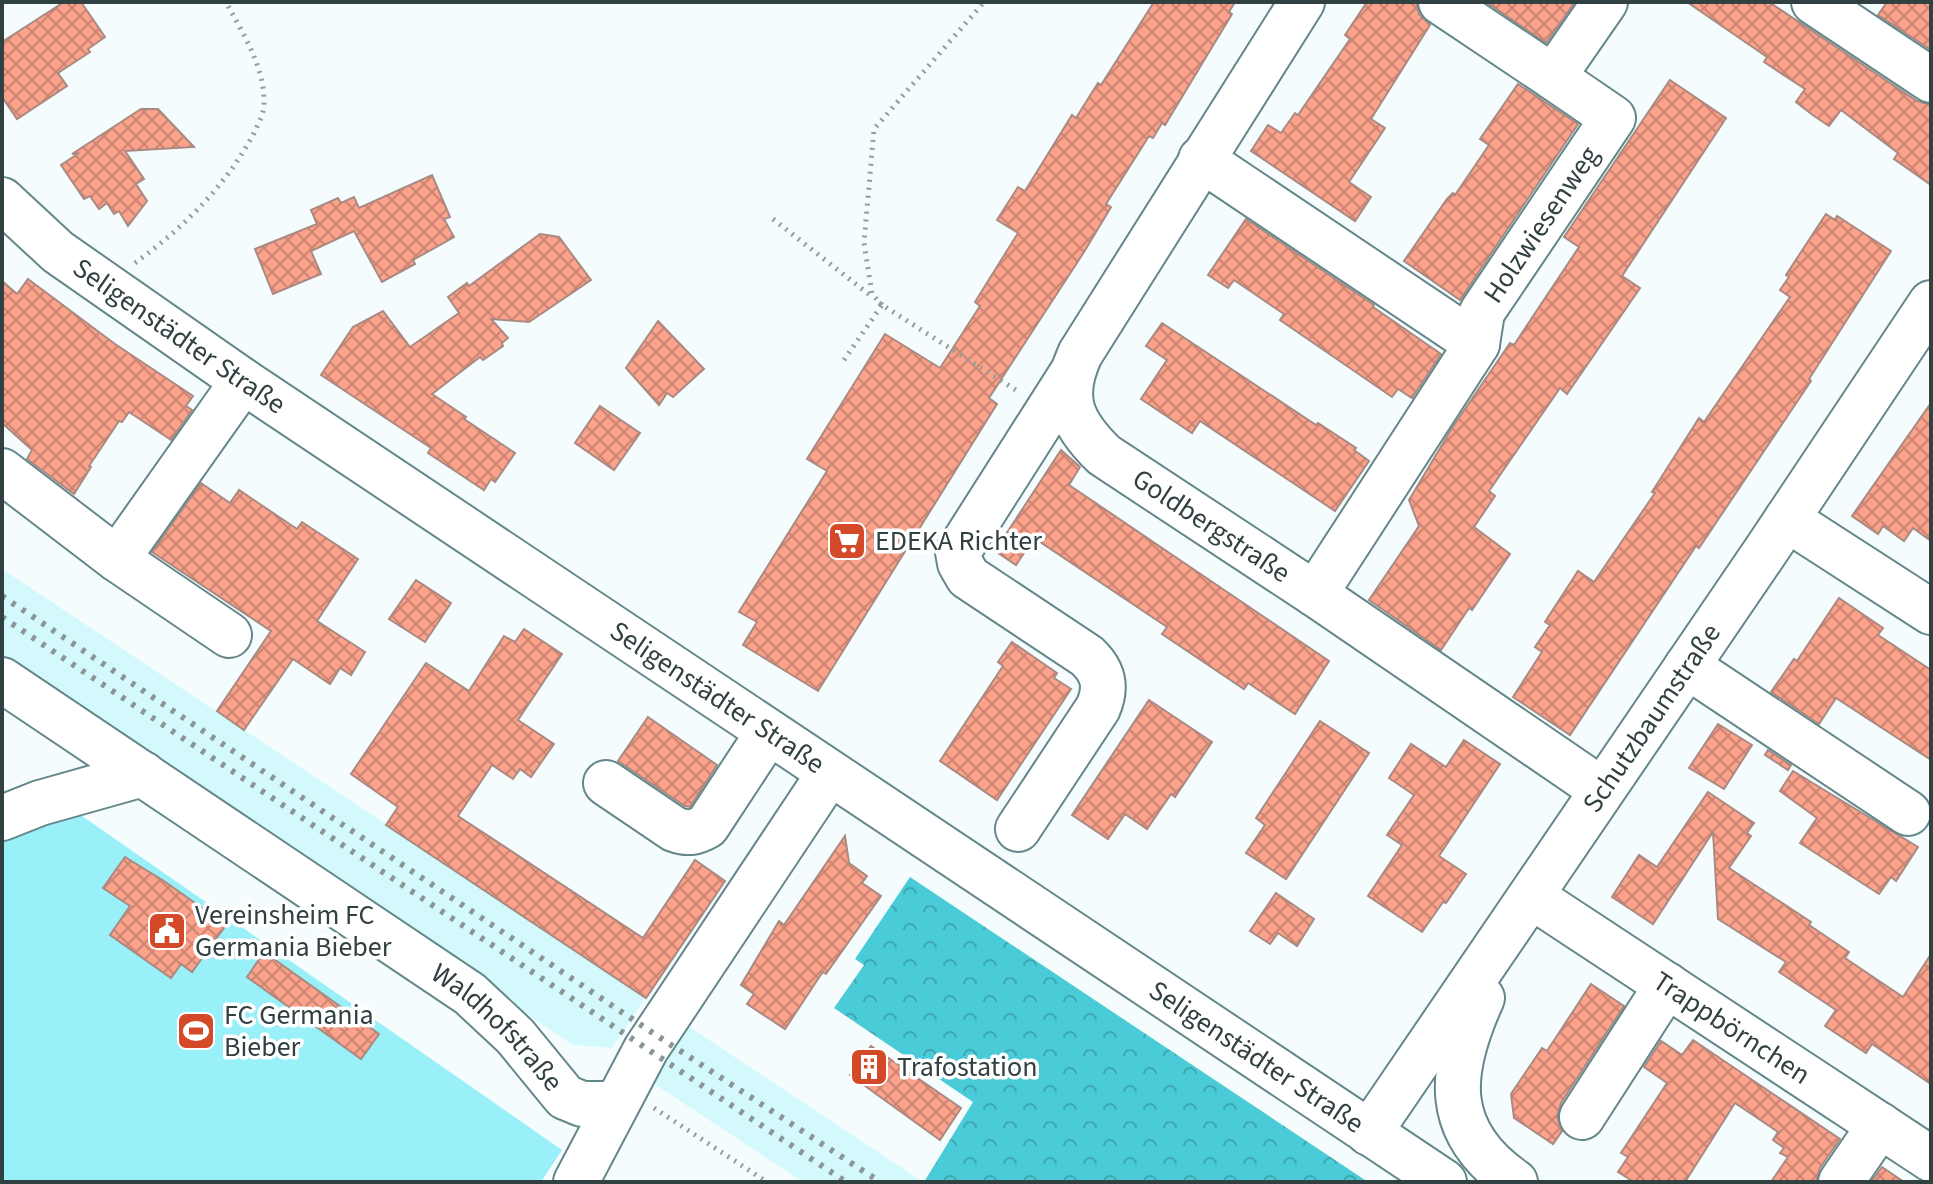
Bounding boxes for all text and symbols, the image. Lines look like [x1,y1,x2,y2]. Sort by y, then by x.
street label: Holzwiesenweg [1474,138,1609,311]
street label: Seligenstädter Straße [65,248,294,424]
street label: Goldbergstraße [1124,459,1298,592]
supermarket icon: EDEKA Richter [826,520,868,562]
place label: EDEKA Richter [875,521,1042,561]
street label: Seligenstädter Straße [602,611,833,784]
street label: Schutzbaumstraße [1573,616,1731,821]
place label: Vereinsheim FC Germania Bieber [195,895,392,967]
public building icon: Vereinsheim FC Germania Bieber [146,910,188,952]
street label: Waldhofstraße [423,953,572,1100]
street label: Trappbörnchen [1645,961,1818,1094]
street label: Seligenstädter Straße [1141,971,1372,1143]
place label: FC Germania Bieber [224,995,374,1067]
sports icon: FC Germania Bieber [175,1010,217,1052]
building icon: Trafostation [848,1046,890,1088]
place label: Trafostation [897,1047,1038,1087]

